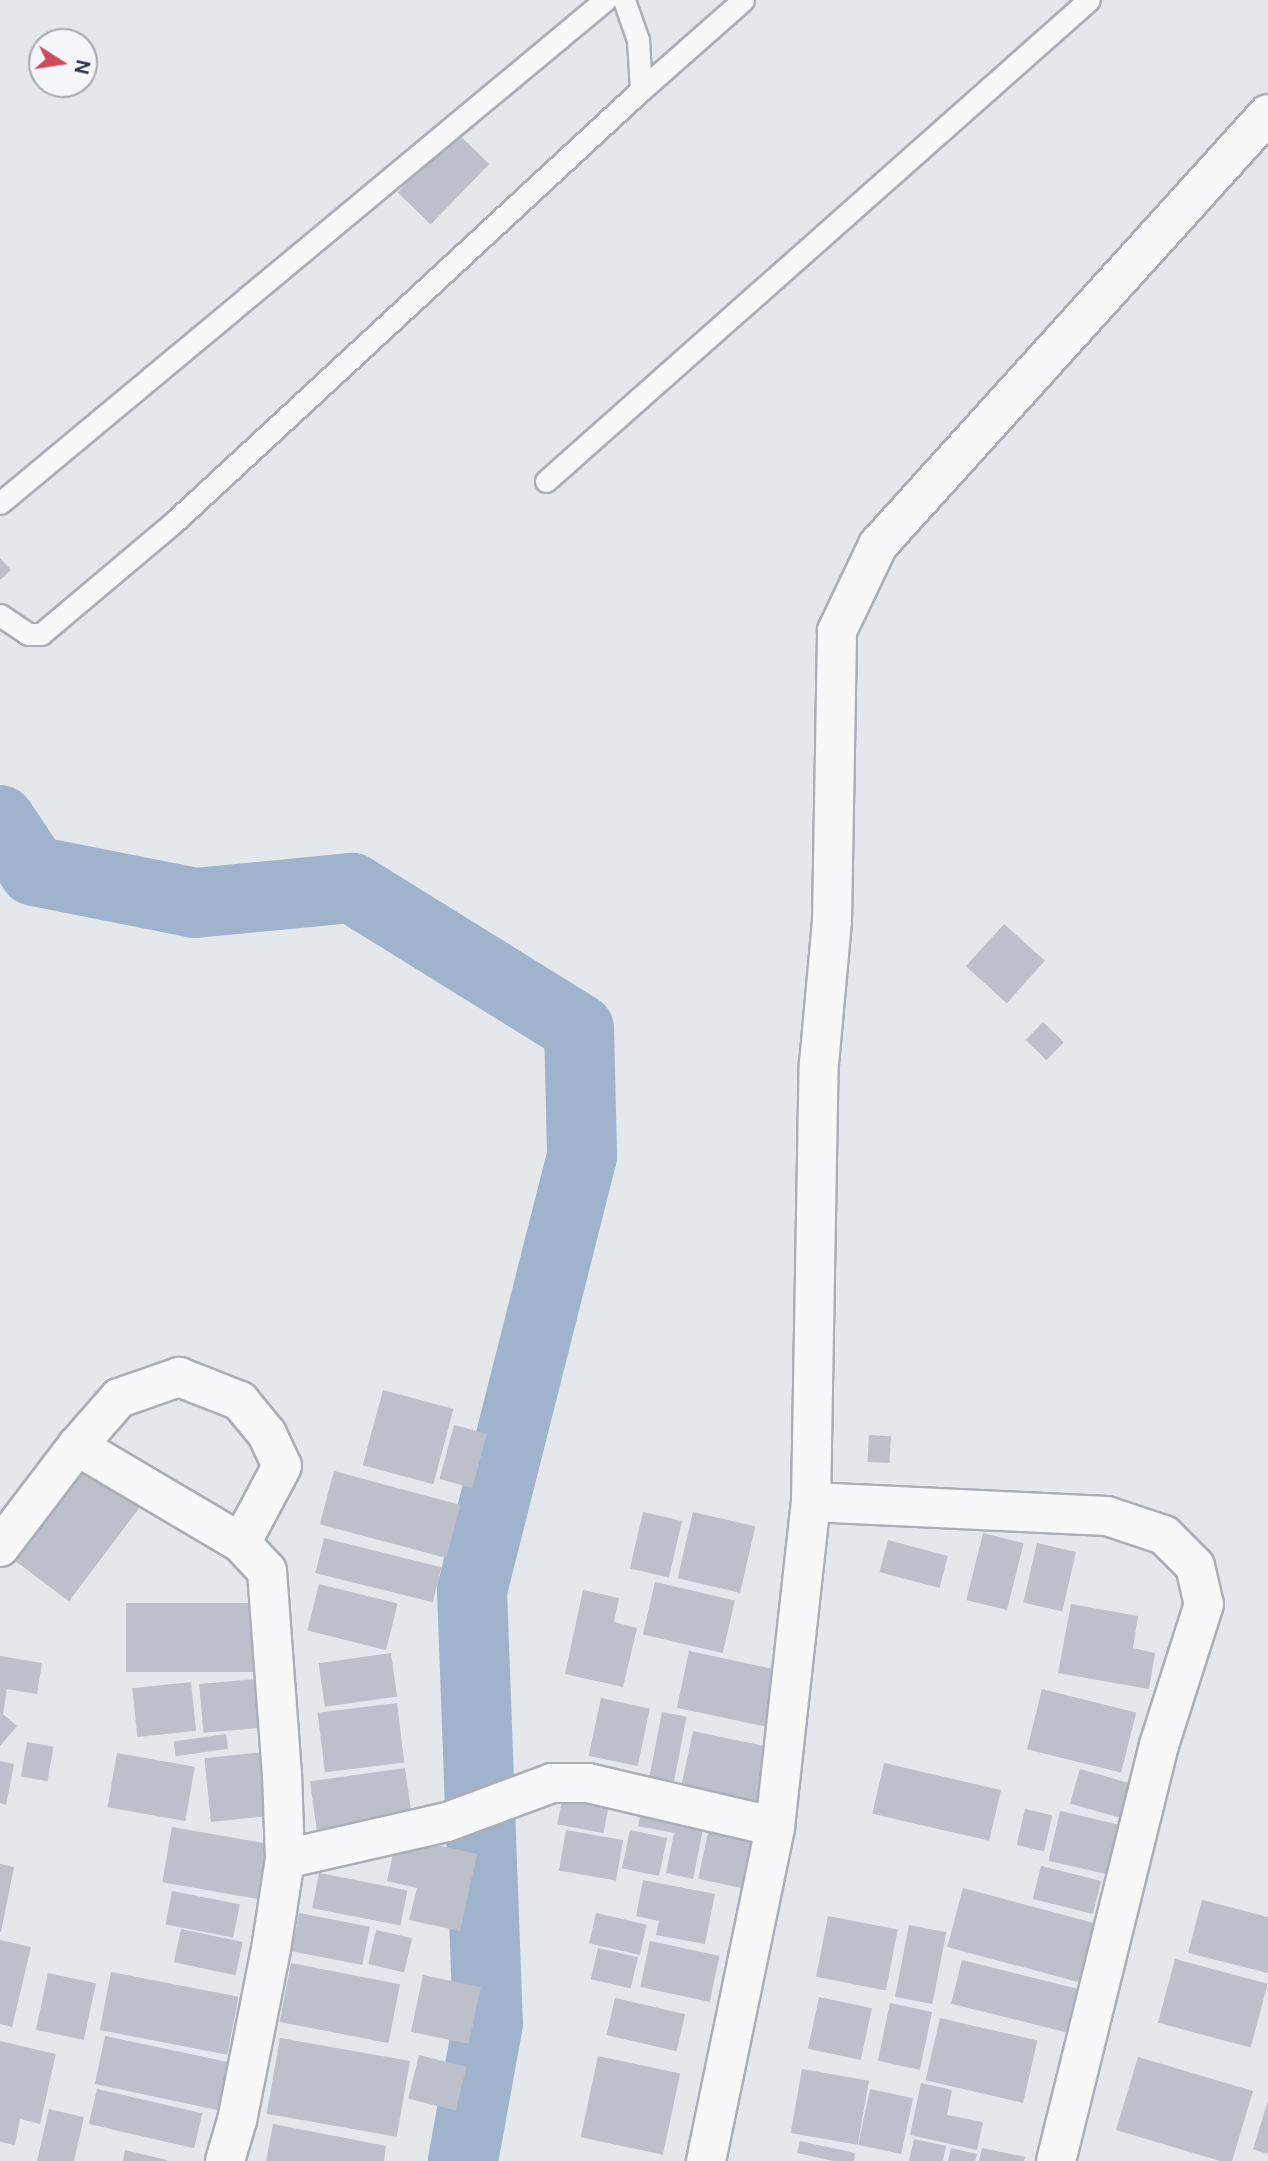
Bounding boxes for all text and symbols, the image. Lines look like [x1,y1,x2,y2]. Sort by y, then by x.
north arrow [28,28,98,98]
text: N [68,58,96,76]

